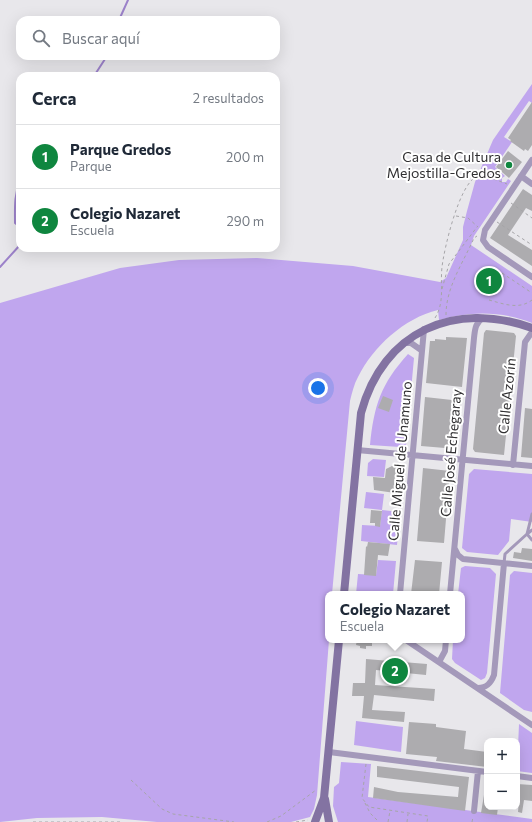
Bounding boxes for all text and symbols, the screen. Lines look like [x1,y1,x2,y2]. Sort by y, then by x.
search box [16,16,280,60]
icon: search [30,27,52,49]
text: Buscar aquí [62,29,140,47]
text: Cerca [32,88,77,109]
text: 2 resultados [193,90,264,106]
text: Parque Gredos [70,140,171,158]
place label: Casa de Cultura Mejostilla-Gredos [387,148,501,181]
text: 1 [42,149,48,165]
text: 200 m [226,149,264,165]
text: Parque [70,158,112,174]
marker: Casa de Cultura Mejostilla-Gredos [504,160,514,170]
text: Colegio Nazaret [70,204,180,222]
text: 2 [41,213,49,229]
text: 290 m [227,213,264,229]
text: Escuela [70,222,114,238]
pin: 1 [476,266,502,296]
street label: Calle Azorín [494,357,519,435]
your location [308,378,328,398]
street label: Calle Miguel de Unamuno [384,380,415,542]
street label: Calle José Echegaray [436,388,465,518]
popup [325,591,465,643]
text: Colegio Nazaret [340,600,450,618]
text: Escuela [340,618,384,634]
pin: 2 [382,656,408,686]
map controls [484,738,520,810]
button: + [484,738,520,774]
button: − [484,774,520,810]

